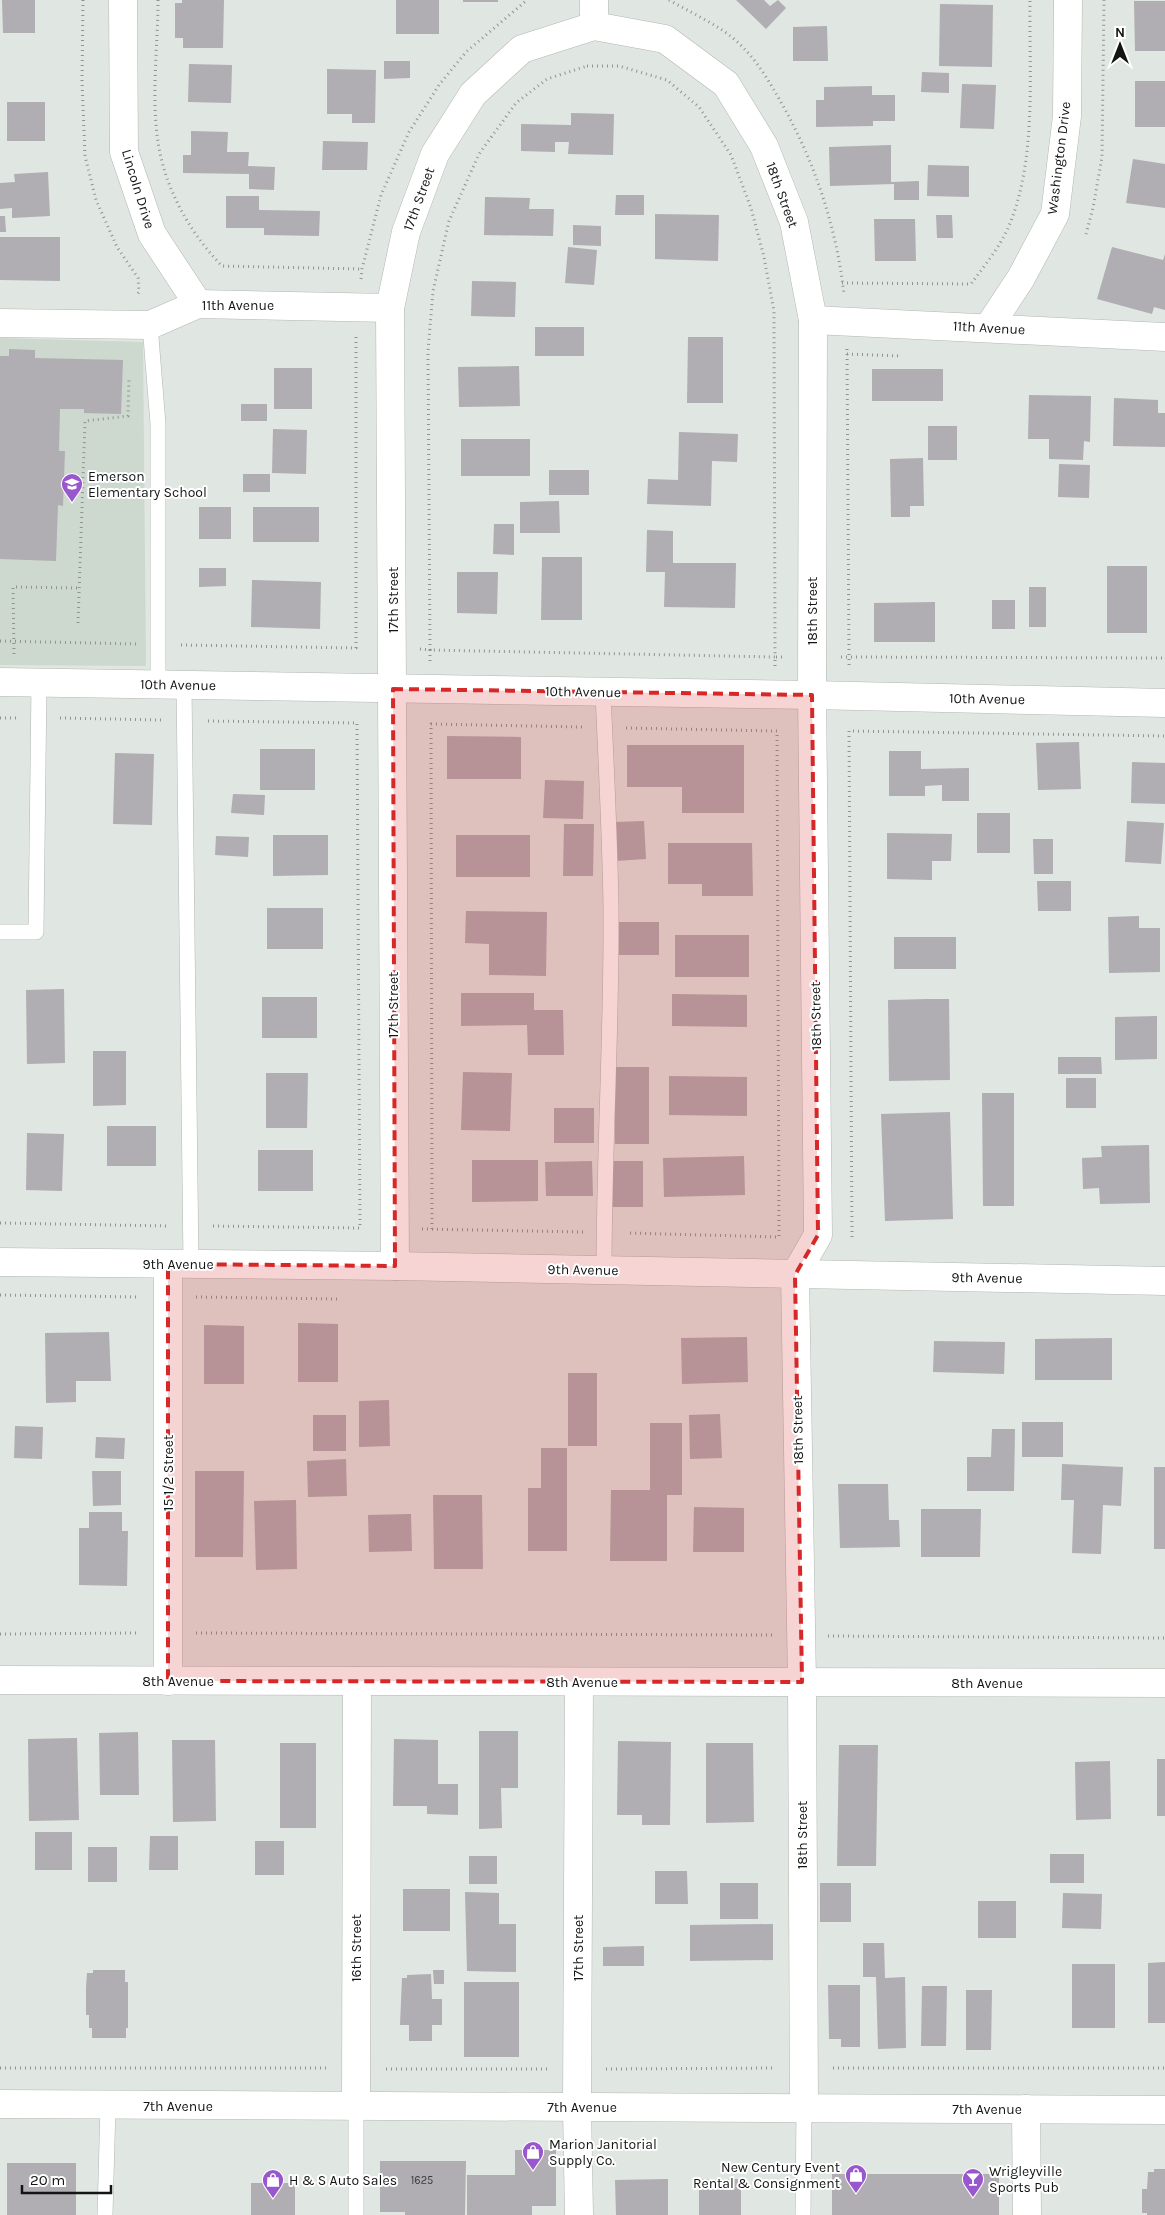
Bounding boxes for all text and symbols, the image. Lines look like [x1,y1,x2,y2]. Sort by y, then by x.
north arrow [1095,20,1145,70]
text: N [1115,24,1125,41]
street label: Washington Drive [1044,101,1074,215]
street label: Lincoln Drive [118,147,158,231]
street label: 18th Street [762,160,802,230]
street label: 17th Street [400,165,438,233]
street label: 11th Avenue [202,297,274,314]
street label: 11th Avenue [952,318,1026,338]
place label: Emerson Elementary School [88,468,207,501]
school or university icon: Emerson Elementary School [60,472,84,503]
street label: 17th Street [385,567,402,633]
street label: 18th Street [804,577,821,645]
street label: 10th Avenue [140,676,216,694]
street label: 10th Avenue [545,683,621,701]
street label: 10th Avenue [949,690,1025,708]
street label: 17th Street [385,972,402,1038]
street label: 18th Street [807,982,825,1050]
street label: 9th Avenue [142,1256,214,1273]
street label: 9th Avenue [547,1261,619,1279]
street label: 9th Avenue [951,1269,1023,1287]
street label: 18th Street [789,1396,807,1464]
street label: 15 1/2 Street [160,1435,177,1511]
street label: 8th Avenue [142,1673,214,1690]
street label: 8th Avenue [546,1674,618,1691]
street label: 8th Avenue [951,1675,1023,1692]
street label: 18th Street [794,1801,811,1869]
street label: 16th Street [348,1914,365,1982]
street label: 17th Street [570,1915,587,1981]
street label: 7th Avenue [143,2098,213,2115]
street label: 7th Avenue [547,2099,617,2116]
street label: 7th Avenue [952,2101,1022,2118]
place label: Marion Janitorial Supply Co. [549,2136,657,2169]
shop icon: Marion Janitorial Supply Co. [521,2140,545,2171]
place label: New Century Event Rental & Consignment [693,2159,840,2192]
scale bar [22,2162,111,2194]
shop icon: New Century Event Rental & Consignment [844,2163,868,2194]
place label: Wrigleyville Sports Pub [989,2163,1062,2196]
bar icon: Wrigleyville Sports Pub [961,2167,985,2198]
shop icon: H & S Auto Sales [261,2168,285,2199]
text: 20 m [30,2171,65,2189]
place label: H & S Auto Sales [289,2172,397,2189]
house number: 1625 [411,2174,433,2187]

